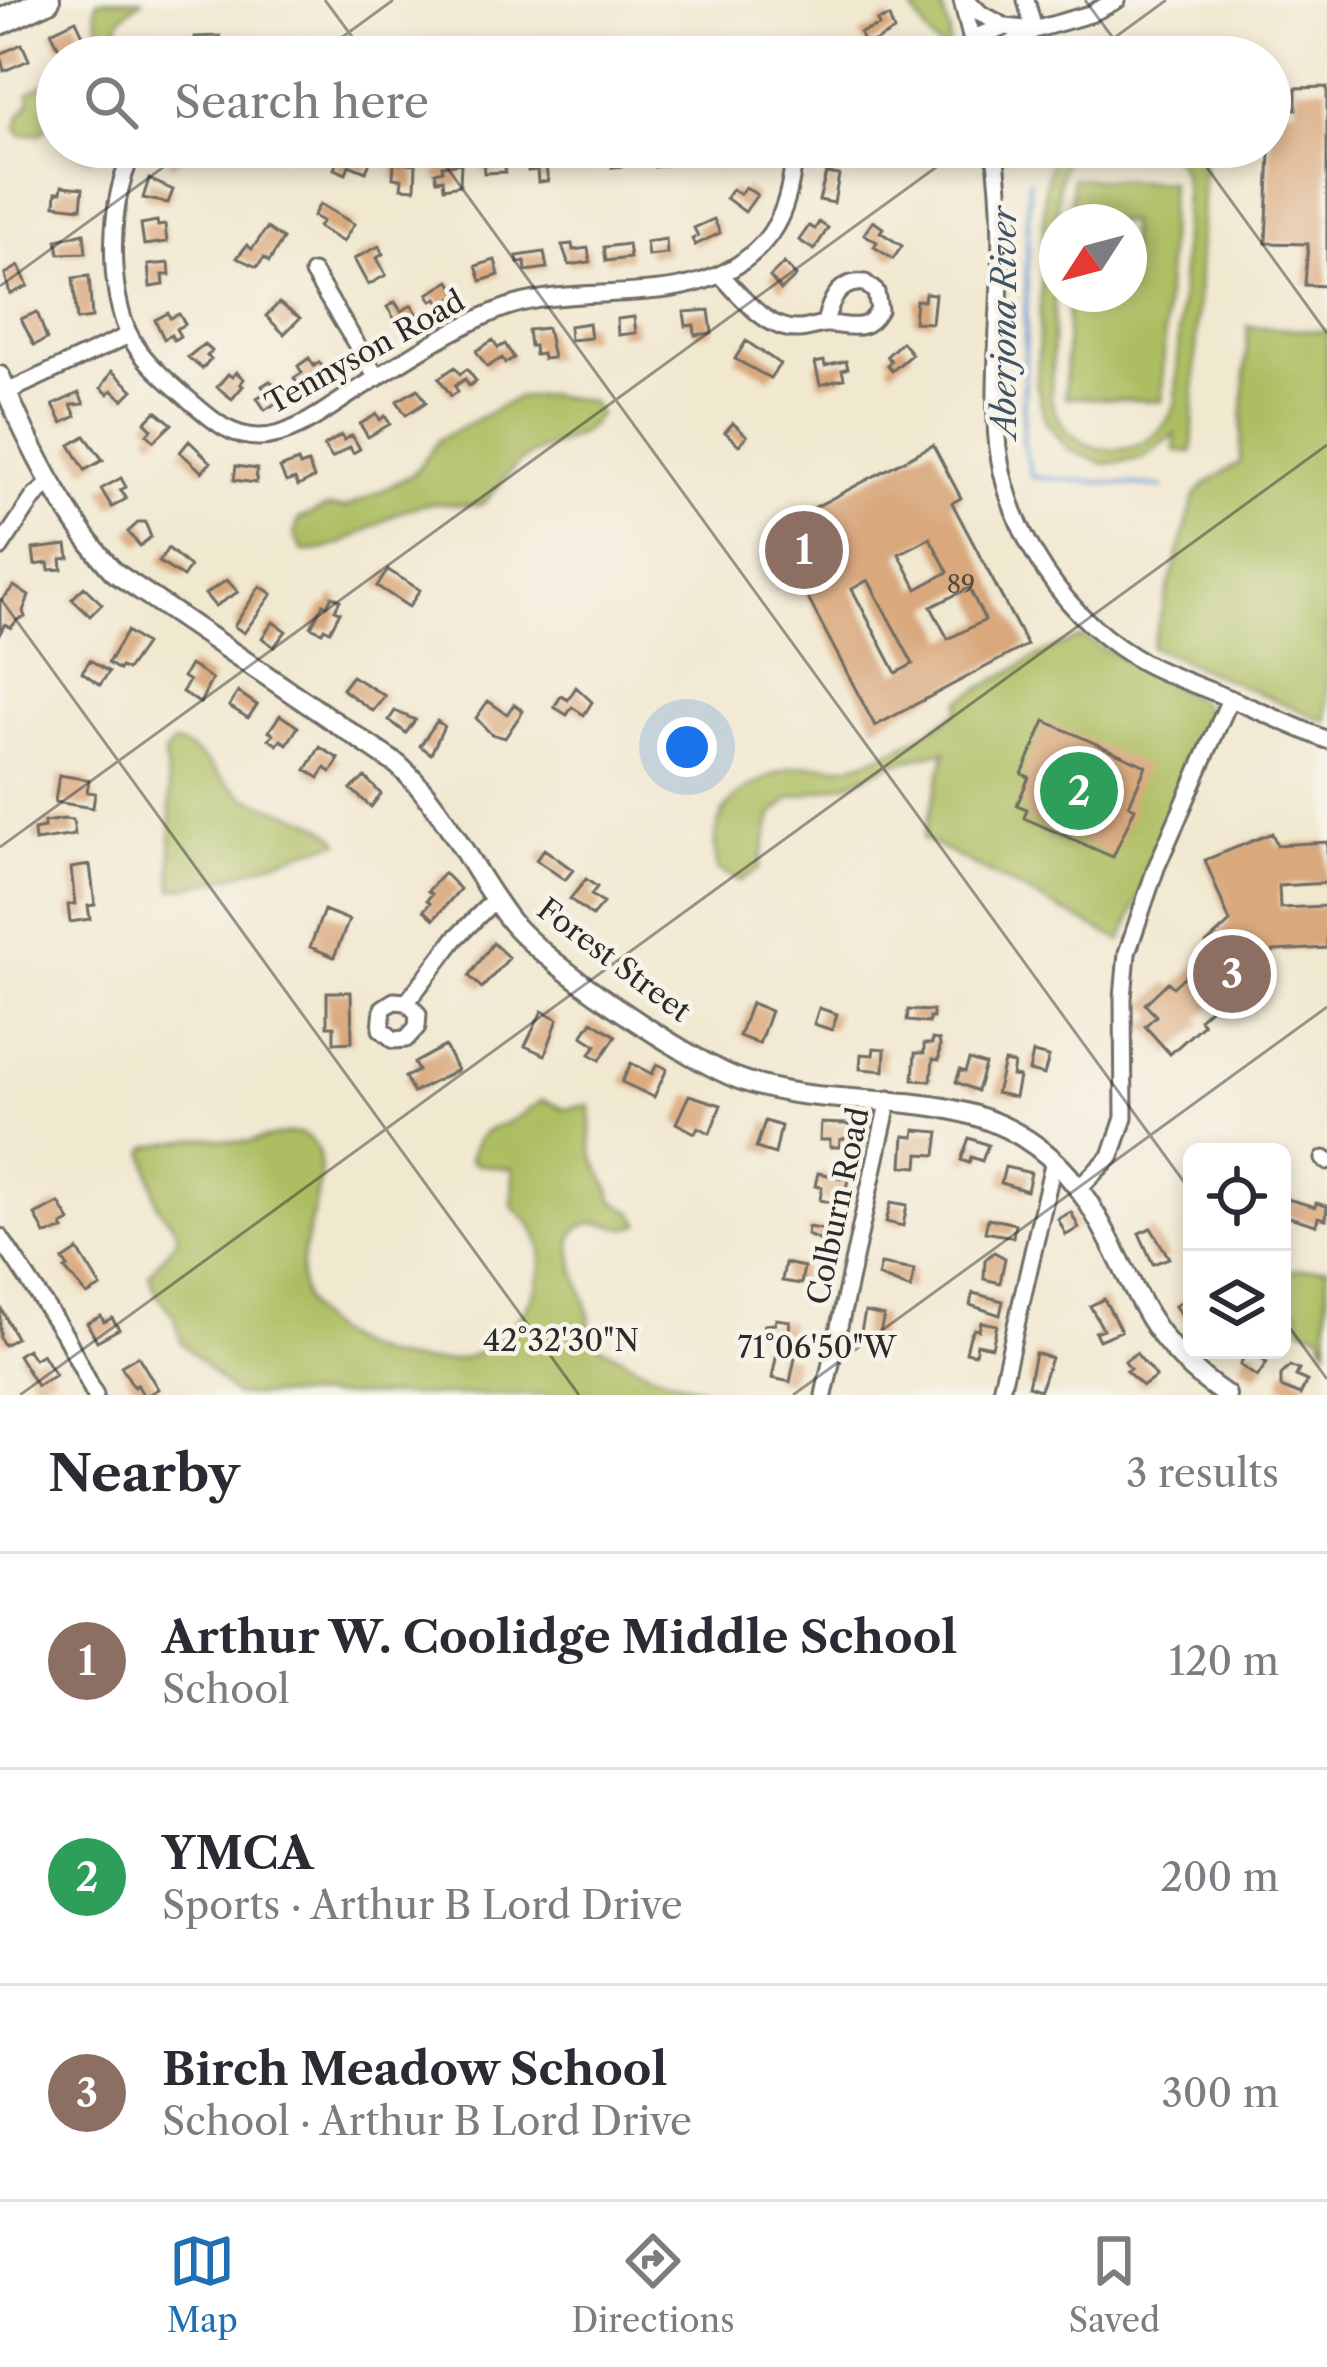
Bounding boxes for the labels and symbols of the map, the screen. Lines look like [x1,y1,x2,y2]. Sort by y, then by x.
north arrow [1039,204,1147,312]
water label: Aberjona River [984,205,1025,443]
street label: Tennyson Road [259,282,471,422]
pin: 1 [765,505,843,595]
house number: 89 [947,570,975,599]
your location [657,717,717,777]
pin: 2 [1040,746,1118,836]
street label: Forest Street [530,890,698,1030]
pin: 3 [1193,929,1271,1019]
street label: Colburn Road [799,1104,877,1308]
text: 42°32'30"N [483,1322,639,1359]
text: 71°06'50"W [738,1329,898,1366]

